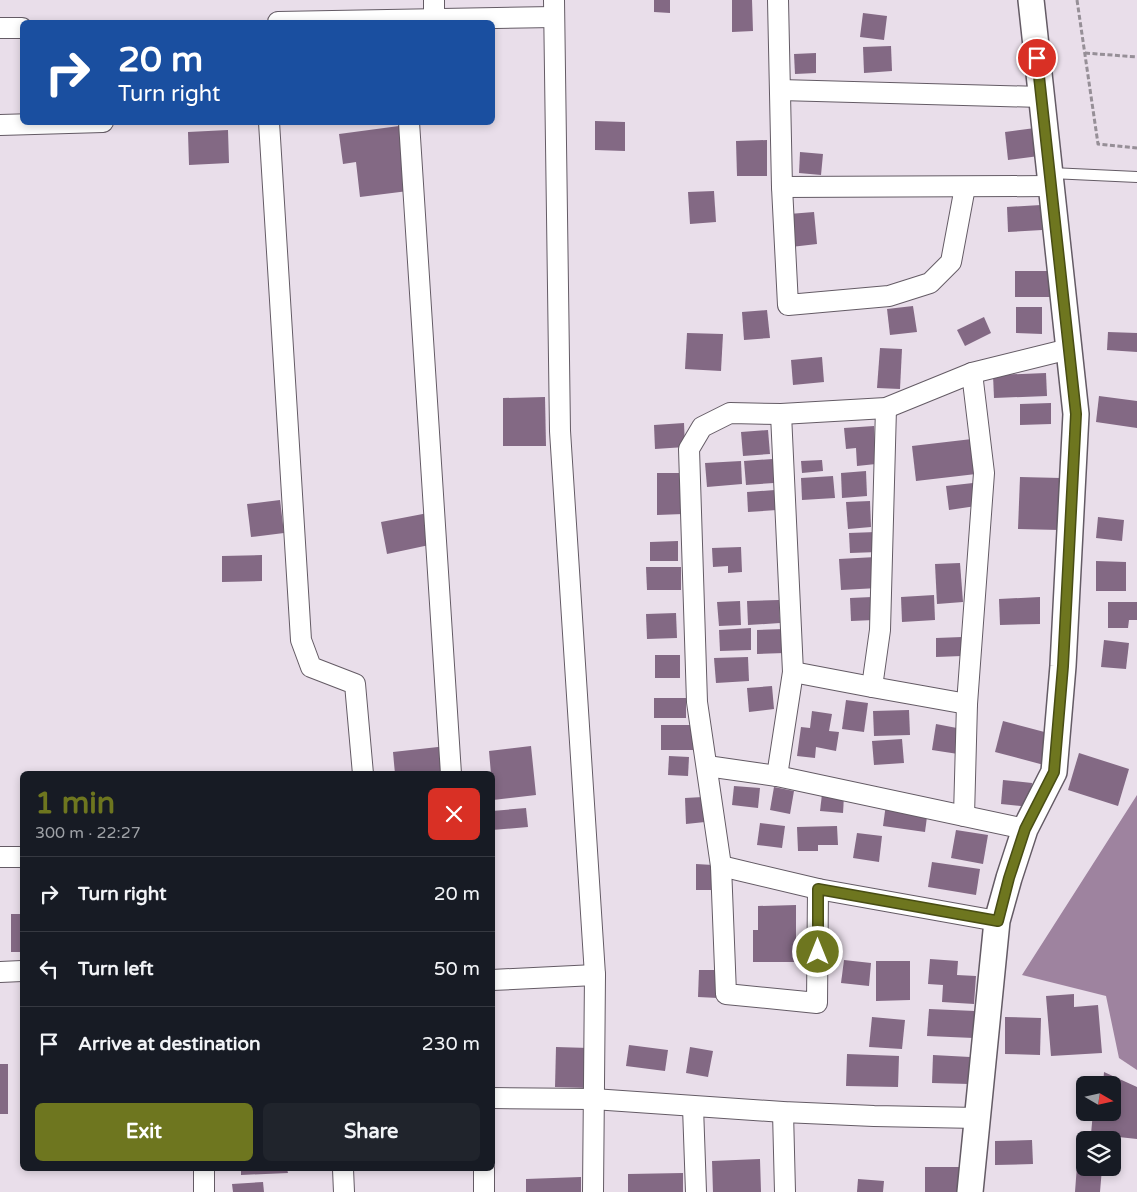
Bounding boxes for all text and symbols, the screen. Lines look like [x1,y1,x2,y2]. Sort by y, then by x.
pin [1016,37,1058,79]
text: 20 m [118,39,203,81]
icon: right [35,40,100,105]
icon: arrive [1023,44,1051,72]
text: Turn right [118,81,220,107]
text: 1 min [35,785,115,822]
button: close [428,788,480,840]
text: 300 m · 22:27 [35,823,141,843]
icon: right [35,880,63,908]
text: Turn right [78,883,166,905]
text: 20 m [434,883,480,905]
position arrow [791,925,843,977]
icon: left [35,955,63,983]
text: Turn left [78,958,154,980]
text: 50 m [434,958,480,980]
icon: arrive [35,1030,63,1058]
text: Arrive at destination [78,1033,261,1055]
text: 230 m [422,1033,480,1055]
north arrow [1076,1076,1121,1121]
map controls [1076,1076,1121,1176]
button: Exit [35,1103,253,1161]
button: Share [263,1103,480,1161]
button: layers [1076,1131,1121,1176]

